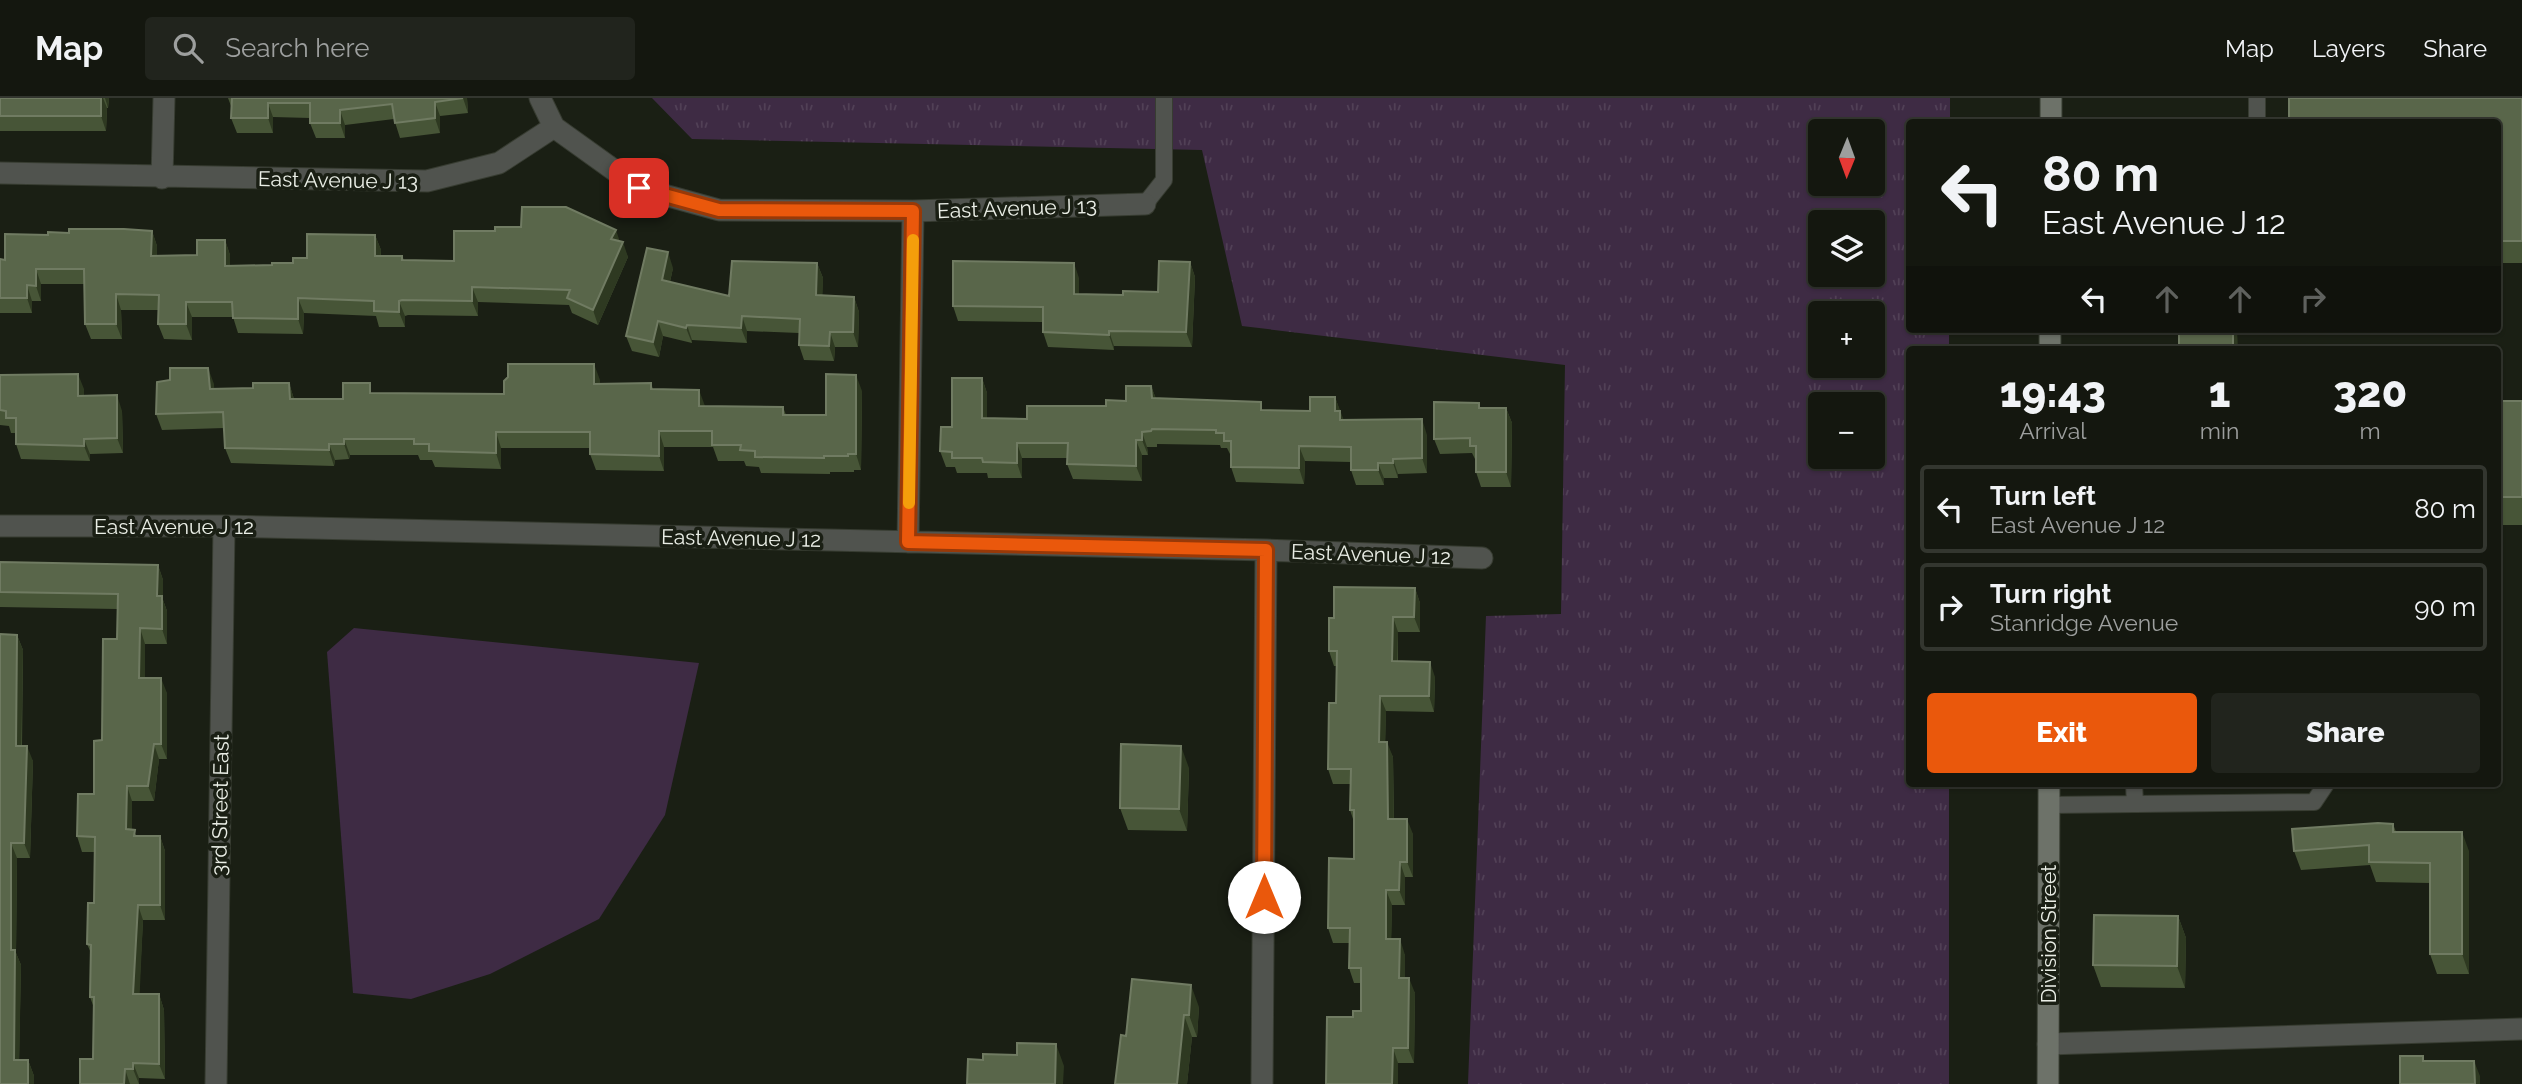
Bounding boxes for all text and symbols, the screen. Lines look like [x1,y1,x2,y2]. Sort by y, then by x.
search box [145,17,635,80]
text: Map [35,29,103,68]
icon: search [169,29,207,67]
text: Search here [225,33,370,63]
text: Map [2225,34,2274,63]
text: Layers [2312,34,2385,63]
text: Share [2423,34,2487,63]
north arrow [1808,119,1885,196]
map controls [1808,119,1885,469]
text: 80 m [2042,145,2159,202]
icon: left [1927,147,2018,238]
pin [609,158,669,218]
street label: East Avenue J 13 [258,166,418,194]
icon: arrive [620,169,658,207]
street label: East Avenue J 13 [937,193,1097,223]
text: East Avenue J 12 [2042,204,2286,241]
button: layers [1808,210,1885,287]
icon: left [2075,280,2113,318]
icon: ahead [2148,280,2186,318]
icon: ahead [2221,280,2259,318]
icon: right [2294,280,2332,318]
button: + [1808,301,1885,378]
text: 19:43 [2000,368,2106,417]
text: 1 [2209,368,2230,417]
text: 320 [2333,368,2407,417]
button: − [1808,392,1885,469]
text: Arrival [2019,417,2087,444]
text: min [2200,417,2239,444]
text: m [2360,417,2381,444]
text: Turn left [1990,481,2096,511]
icon: left [1931,490,1969,528]
text: 80 m [2414,494,2476,524]
text: East Avenue J 12 [1990,511,2165,538]
street label: East Avenue J 12 [94,514,254,539]
street label: East Avenue J 12 [661,524,821,552]
street label: East Avenue J 12 [1291,539,1451,569]
text: Turn right [1990,579,2111,609]
icon: right [1931,588,1969,626]
text: 90 m [2414,592,2476,622]
text: Stanridge Avenue [1990,609,2178,636]
button: Exit [1927,693,2197,773]
button: Share [2211,693,2480,773]
street label: 3rd Street East [206,734,234,876]
position arrow [1227,860,1301,934]
street label: Division Street [2036,865,2061,1003]

